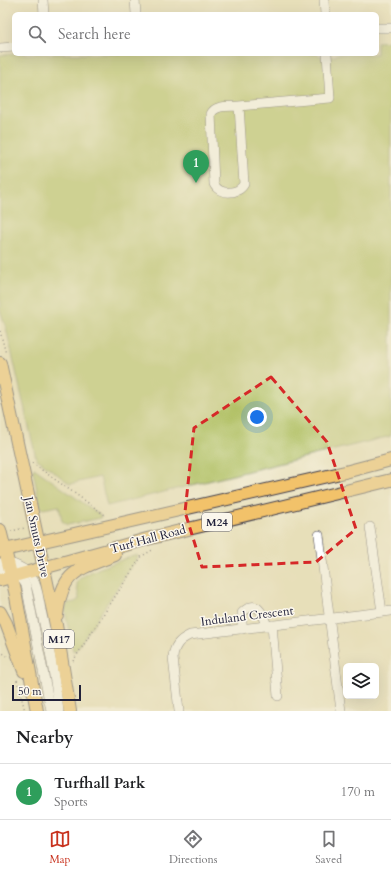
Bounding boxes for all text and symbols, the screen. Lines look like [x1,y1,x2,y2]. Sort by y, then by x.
search box [12,12,379,56]
icon: search [26,23,48,45]
text: Search here [58,24,131,44]
pin: 1 [183,150,209,183]
your location [247,407,267,427]
street label: Jan Smuts Drive [20,493,53,579]
road number: M24 [202,513,232,531]
street label: Turf Hall Road [108,521,188,557]
street label: Induland Crescent [200,602,294,630]
road number: M17 [44,630,74,648]
map controls [343,663,379,699]
button: layers [343,663,379,699]
scale bar [12,683,81,702]
text: 50 m [18,684,42,699]
text: Nearby [16,726,73,749]
text: Turfhall Park [54,773,145,793]
text: 1 [26,783,32,801]
text: 170 m [341,783,375,801]
text: Sports [54,793,88,811]
tab: Map [49,828,71,867]
tab: Directions [169,828,217,867]
tab: Saved [315,828,342,867]

